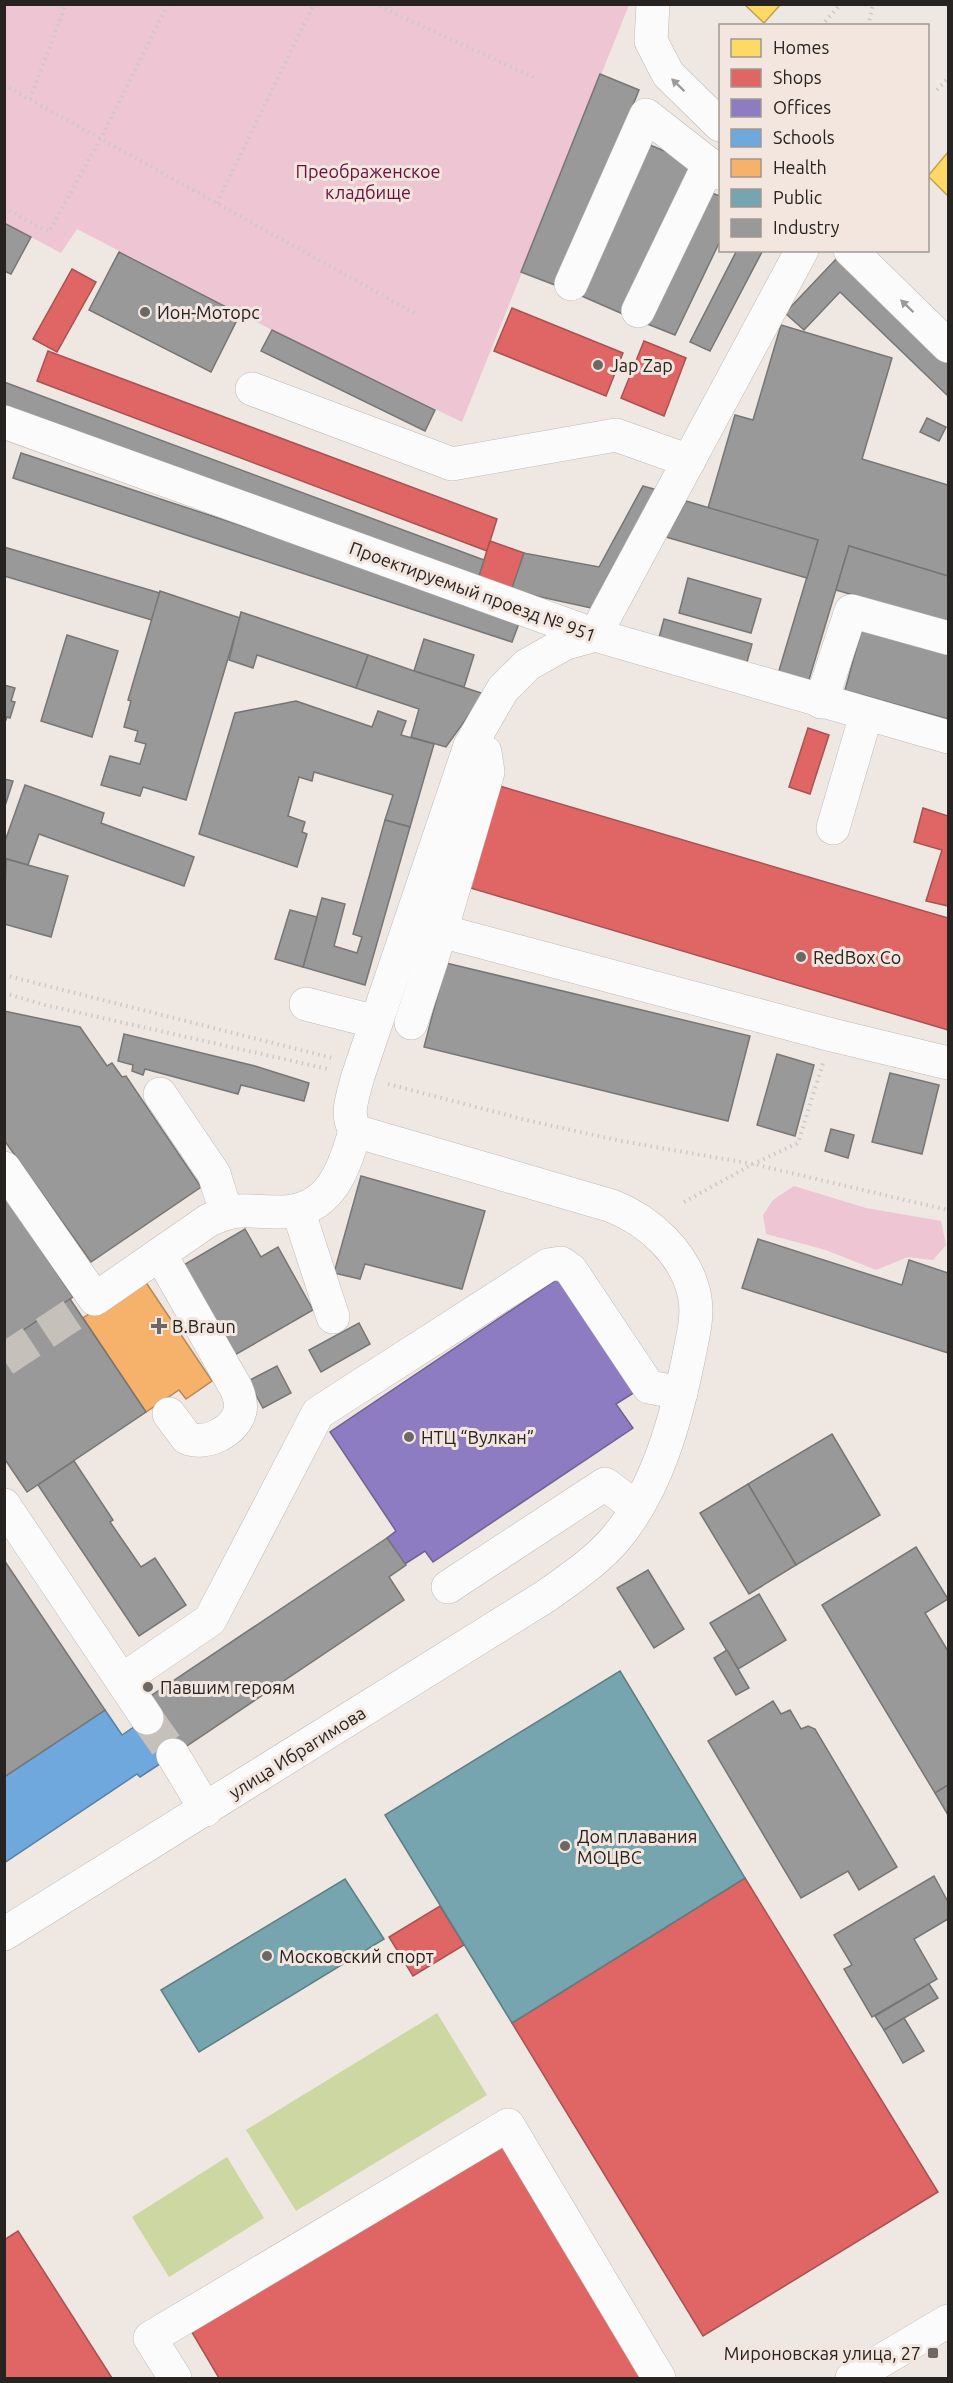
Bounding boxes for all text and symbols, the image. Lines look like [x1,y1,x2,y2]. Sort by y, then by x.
legend [719,24,929,252]
text: Homes [773,37,830,57]
text: Shops [773,67,822,87]
one-way arrow [671,78,686,92]
text: Offices [773,97,831,117]
text: Schools [773,127,835,147]
text: Health [773,157,827,177]
park label: Преображенское кладбище [296,161,441,202]
text: Public [773,187,822,207]
text: Industry [773,217,840,237]
one-way arrow [900,299,914,313]
place label: Ион-Моторс [157,302,260,322]
marker: Ион-Моторс [138,305,152,319]
place label: Jap Zap [610,355,673,375]
marker: Jap Zap [591,358,605,372]
street label: Проектируемый проезд № 951 [347,537,599,645]
place label: RedBox Co [813,947,901,967]
marker: RedBox Co [794,950,808,964]
place label: B.Braun [172,1316,236,1336]
marker: B.Braun [150,1317,168,1335]
place label: НТЦ “Вулкан” [421,1427,534,1447]
marker: НТЦ “Вулкан” [402,1430,416,1444]
place label: Павшим героям [160,1677,295,1697]
marker: Павшим героям [141,1680,155,1694]
street label: улица Ибрагимова [225,1702,369,1802]
place label: Дом плавания МОЦВС [577,1826,697,1867]
marker: Дом плавания МОЦВС [558,1839,572,1853]
place label: Московский спорт [279,1946,434,1966]
marker: Московский спорт [260,1949,274,1963]
place label: Мироновская улица, 27 [724,2343,921,2363]
marker: Мироновская улица, 27 [926,2346,940,2360]

